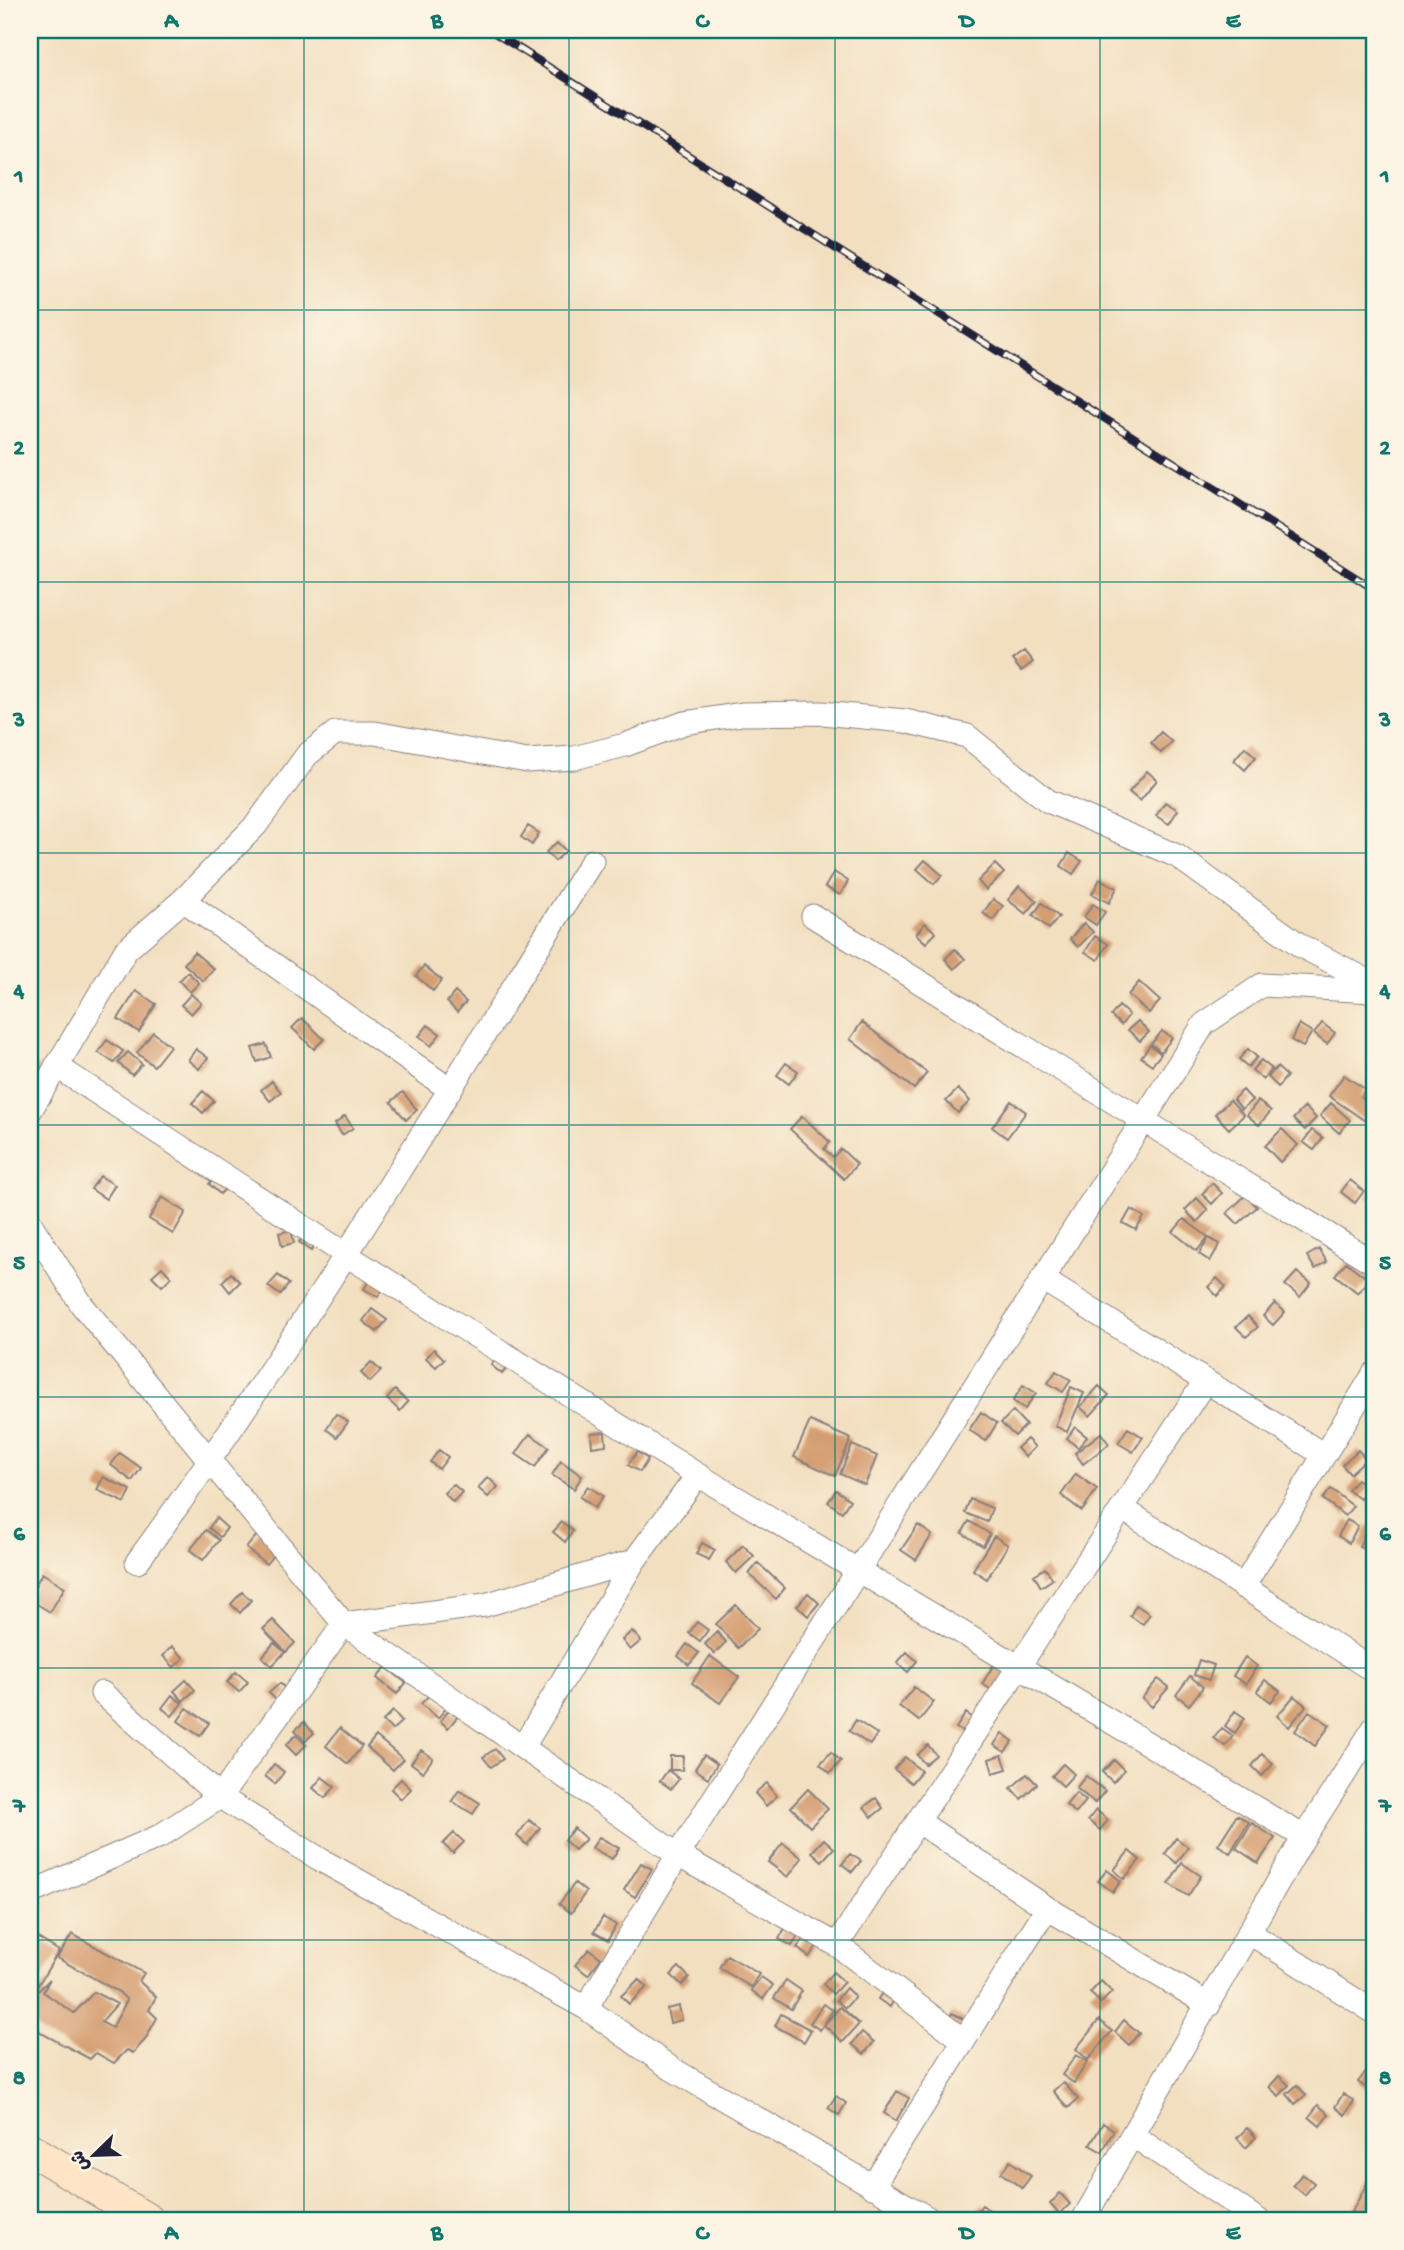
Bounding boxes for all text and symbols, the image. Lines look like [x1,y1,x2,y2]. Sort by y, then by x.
text: A [163,9,179,36]
text: B [430,9,444,36]
text: C [696,9,711,36]
text: D [958,9,976,36]
text: E [1226,9,1242,36]
text: 1 [13,164,24,191]
text: 1 [1379,164,1390,191]
text: 2 [13,436,25,463]
text: 2 [1379,436,1391,463]
text: 3 [12,708,25,735]
text: 3 [1378,708,1391,735]
text: 4 [13,979,25,1006]
text: 4 [1379,979,1391,1006]
text: 5 [13,1251,25,1278]
text: 5 [1379,1251,1391,1278]
text: 6 [13,1522,26,1549]
text: 6 [1379,1522,1392,1549]
text: 7 [12,1794,26,1821]
text: 7 [1378,1794,1392,1821]
text: 8 [13,2066,26,2093]
text: 8 [1379,2066,1392,2093]
north arrow [60,2120,130,2190]
text: ش [67,2146,96,2174]
text: A [163,2221,179,2248]
text: B [430,2221,444,2248]
text: C [696,2221,711,2248]
text: D [958,2221,976,2248]
text: E [1226,2221,1242,2248]

